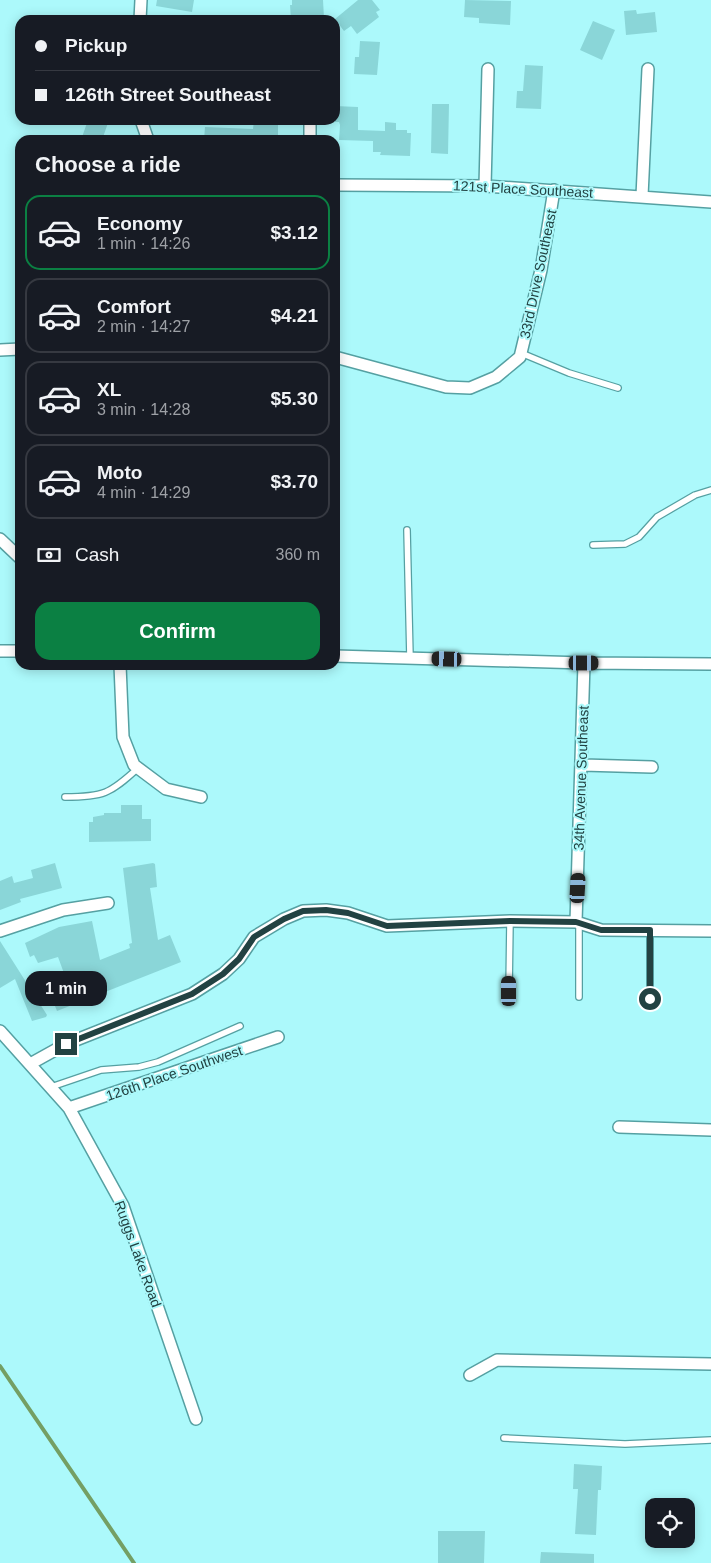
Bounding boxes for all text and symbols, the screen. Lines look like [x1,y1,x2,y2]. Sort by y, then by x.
text: Pickup [65,35,127,56]
text: 126th Street Southeast [65,84,271,105]
text: Choose a ride [35,152,180,177]
street label: 121st Place Southeast [453,177,593,201]
street label: 33rd Drive Southeast [517,208,560,340]
icon: car [37,210,82,255]
text: Economy [97,213,183,234]
text: $3.12 [270,222,318,243]
text: 1 min · 14:26 [97,235,190,252]
icon: car [37,293,82,338]
text: Comfort [97,296,171,317]
text: $4.21 [270,305,318,326]
text: 2 min · 14:27 [97,318,190,335]
icon: car [37,376,82,421]
text: XL [97,379,121,400]
text: $5.30 [270,388,318,409]
text: 3 min · 14:28 [97,401,190,418]
icon: car [37,459,82,504]
text: Moto [97,462,142,483]
text: $3.70 [270,471,318,492]
text: 4 min · 14:29 [97,484,190,501]
icon: cash [35,541,63,569]
text: Cash [75,544,119,565]
text: 360 m [276,546,320,563]
button: Confirm [35,602,320,660]
car [431,651,462,667]
car [569,656,599,671]
street label: 34th Avenue Southeast [570,705,592,851]
car [569,873,586,903]
callout: 1 min [25,972,107,1006]
car [501,976,516,1006]
text: 1 min [45,980,87,997]
route start [639,988,661,1010]
route end [55,1033,77,1055]
street label: 126th Place Southwest [104,1042,244,1104]
street label: Ruggs Lake Road [111,1199,165,1309]
map controls [645,1498,695,1548]
button: locate [645,1498,695,1548]

